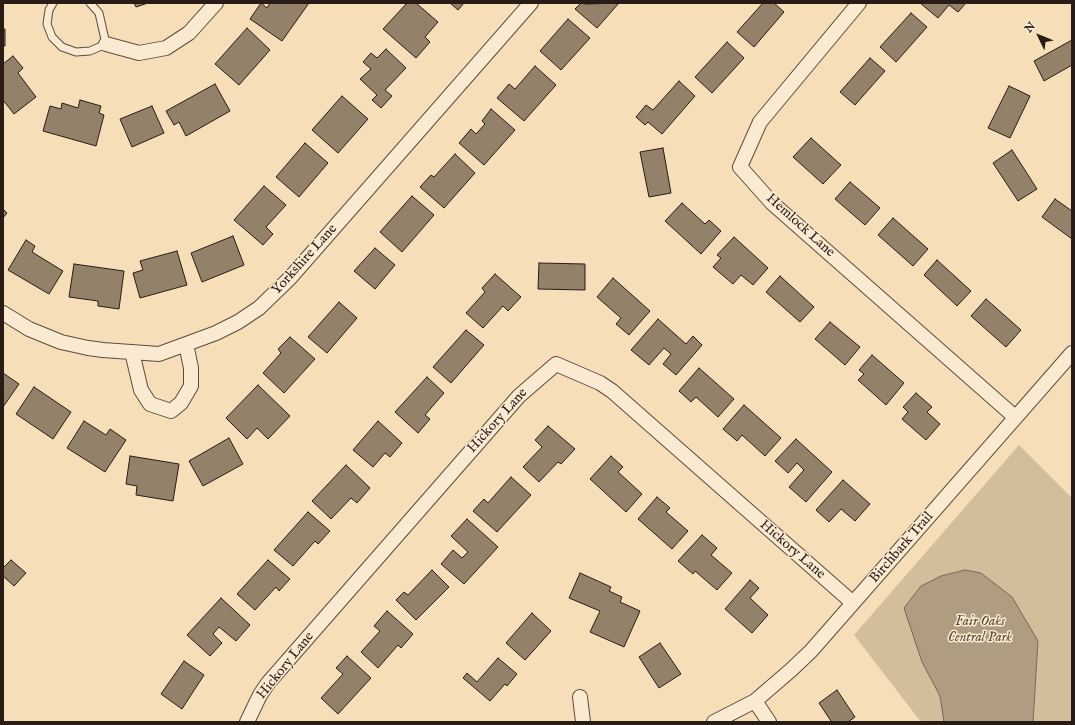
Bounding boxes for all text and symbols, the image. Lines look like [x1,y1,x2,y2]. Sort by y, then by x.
north arrow [1019,16,1059,56]
text: N [1022,20,1039,36]
street label: Hemlock Lane [762,191,838,261]
street label: Yorkshire Lane [269,221,341,299]
street label: Hickory Lane [464,385,532,457]
street label: Birchbark Trail [867,509,937,587]
street label: Hickory Lane [756,517,828,583]
park label: Fair Oaks Central Park [948,614,1012,646]
street label: Hickory Lane [254,629,318,703]

